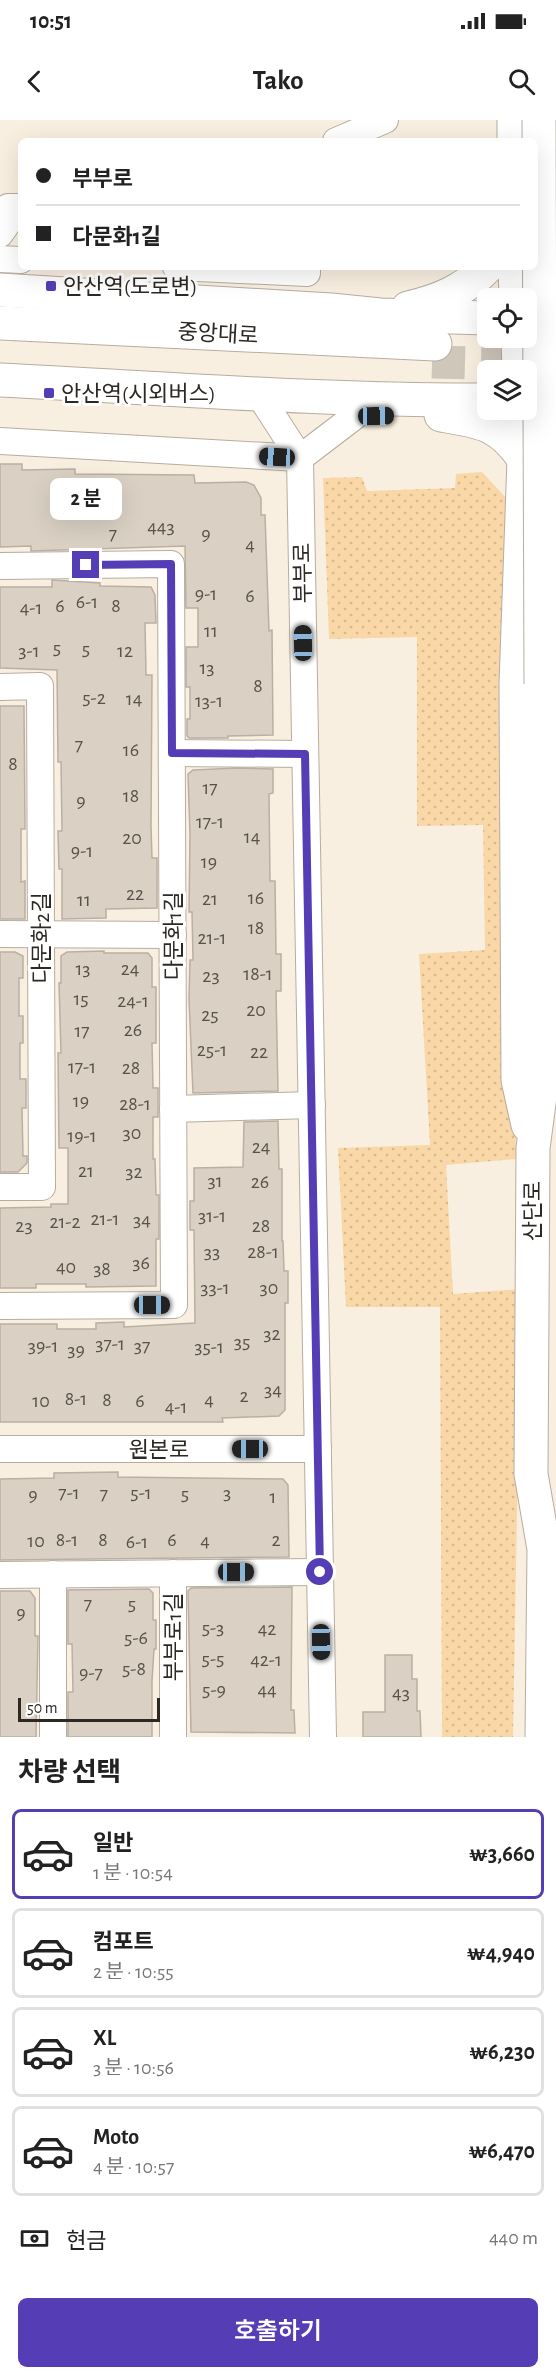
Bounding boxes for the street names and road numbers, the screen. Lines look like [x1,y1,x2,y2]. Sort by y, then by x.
street label: 중앙대로 [177,320,259,347]
street label: 부부로 [291,542,315,604]
street label: 다문화1길 [162,892,185,980]
street label: 다문화2길 [30,893,53,983]
street label: 산단로 [521,1181,544,1241]
street label: 원본로 [129,1438,189,1461]
street label: 부부로1길 [162,1593,185,1681]

